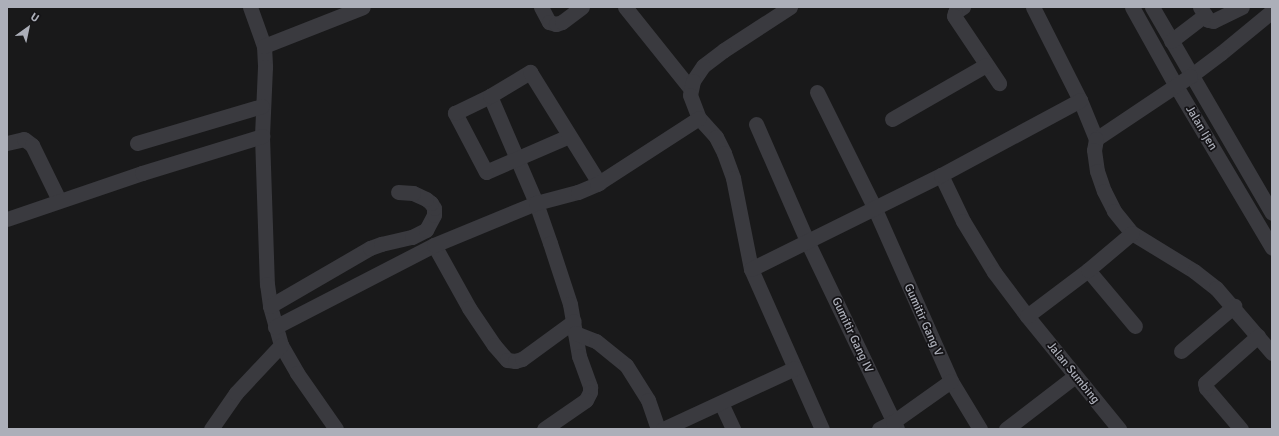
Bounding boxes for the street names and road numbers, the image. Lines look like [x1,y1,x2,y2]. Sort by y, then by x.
street label: Jalan Ijen [1182,103,1220,153]
street label: Gumitir Gang V [901,282,945,358]
street label: Gumitir Gang IV [828,295,876,375]
street label: Jalan Sumbing [1044,339,1102,407]

